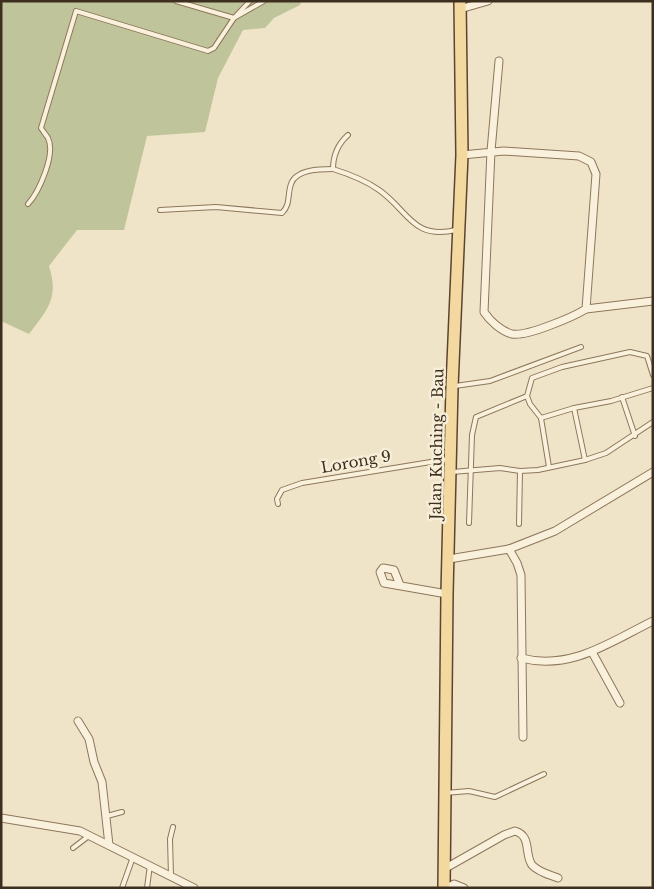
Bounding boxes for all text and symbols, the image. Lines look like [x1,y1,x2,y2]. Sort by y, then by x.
street label: Jalan Kuching - Bau [426,368,447,522]
street label: Lorong 9 [319,446,392,477]

